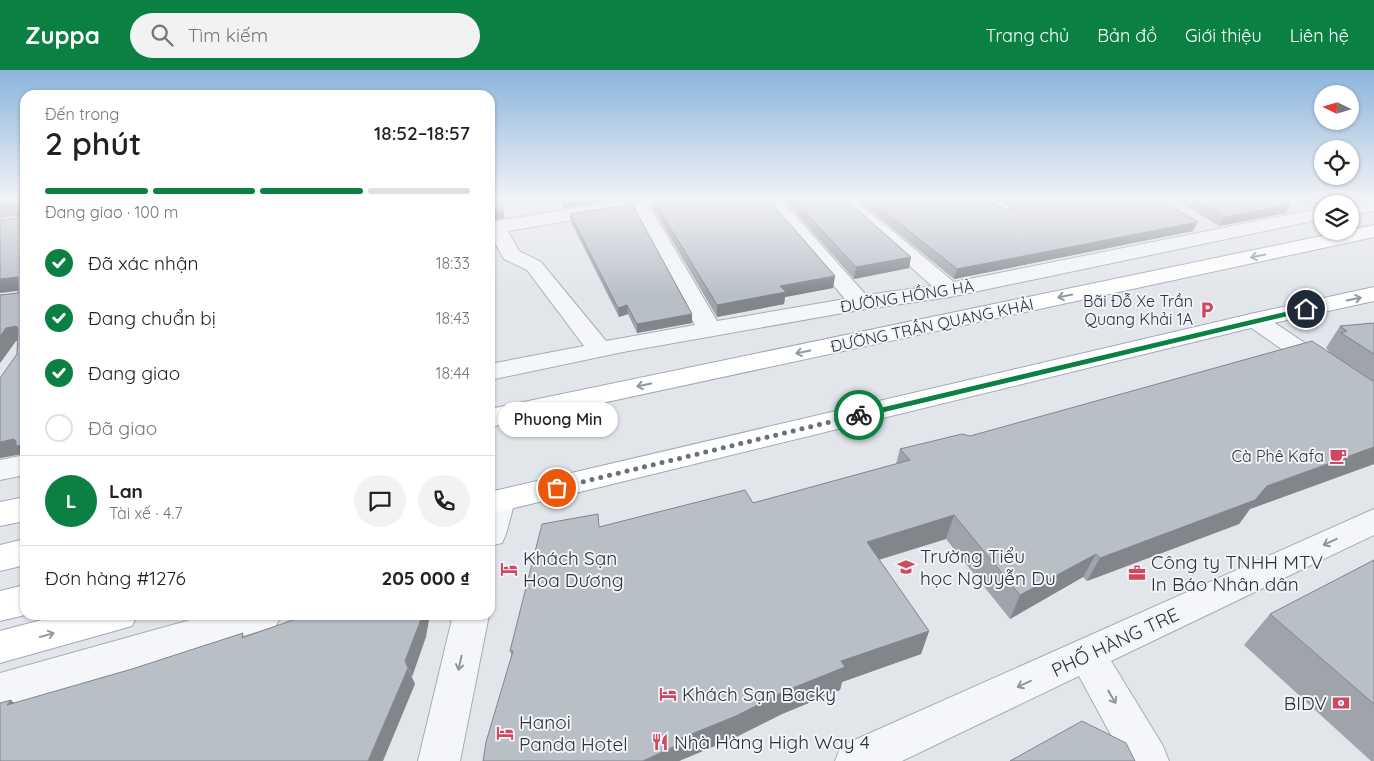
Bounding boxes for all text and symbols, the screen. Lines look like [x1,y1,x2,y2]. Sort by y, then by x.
search box [130,13,480,58]
text: Zuppa [25,20,100,50]
icon: search [148,21,176,49]
text: Tìm kiếm [188,23,268,47]
text: Trang chủ [986,24,1069,47]
text: Bản đồ [1097,24,1157,47]
text: Giới thiệu [1185,24,1262,47]
text: Liên hệ [1290,24,1349,47]
north arrow [1314,85,1359,130]
map controls [1314,85,1359,240]
text: Đến trong [45,104,119,124]
text: 18:52–18:57 [374,121,470,145]
text: 2 phút [45,123,141,163]
button: locate [1314,140,1359,185]
button: layers [1314,195,1359,240]
text: Đang giao · 100 m [45,202,178,222]
icon: check [45,249,73,277]
text: Đã xác nhận [88,251,198,275]
one-way arrow [1250,251,1266,261]
text: 18:33 [436,253,470,273]
street label: ĐƯỜNG HỒNG HÀ [838,274,975,316]
pin [1285,288,1327,330]
place label: Bãi Đỗ Xe Trần Quang Khải 1A [1083,291,1193,329]
one-way arrow [1057,292,1073,302]
street label: ĐƯỜNG TRẦN QUANG KHẢI [829,293,1035,356]
one-way arrow [1346,294,1362,303]
icon: home [1292,295,1320,323]
parking icon: Bãi Đỗ Xe Trần Quang Khải 1A [1197,300,1217,320]
icon: check [45,304,73,332]
text: Đang chuẩn bị [88,306,216,330]
text: 18:43 [436,308,470,328]
one-way arrow [795,348,811,357]
icon: check [45,359,73,387]
text: Đang giao [88,361,180,385]
text: 18:44 [436,363,470,383]
one-way arrow [636,381,652,391]
courier [834,390,884,440]
icon: bike [845,401,873,429]
callout: Phuong Min [497,403,617,438]
text: Phuong Min [514,409,602,429]
text: Đã giao [88,416,157,440]
place label: Cà Phê Kafa [1232,446,1324,466]
cafe icon: Cà Phê Kafa [1328,446,1348,466]
pin [536,467,578,509]
icon: bag [543,474,571,502]
button: chat [354,475,406,527]
button: phone [418,475,470,527]
text: Lan [109,479,143,503]
text: L [66,489,76,513]
text: Tài xế · 4.7 [109,503,183,523]
one-way arrow [1323,538,1338,547]
place label: Trường Tiểu học Nguyễn Du [920,544,1056,590]
place label: Khách Sạn Hoa Dương [523,546,624,592]
place label: Công ty TNHH MTV In Báo Nhân dân [1151,550,1323,596]
school or university icon: Trường Tiểu học Nguyễn Du [896,557,916,577]
hotel icon: Khách Sạn Hoa Dương [499,559,519,579]
office icon: Công ty TNHH MTV In Báo Nhân dân [1127,563,1147,583]
text: Đơn hàng #1276 [45,566,186,590]
text: 205 000 ₫ [381,566,470,590]
street label: PHỐ HÀNG TRE [1047,602,1183,682]
one-way arrow [39,629,55,639]
one-way arrow [455,654,464,670]
one-way arrow [1017,680,1032,689]
place label: Khách Sạn Backy [682,682,836,706]
hotel icon: Khách Sạn Backy [658,684,678,704]
one-way arrow [1107,690,1117,704]
place label: BIDV [1284,691,1327,715]
bank icon: BIDV [1331,693,1351,713]
place label: Hanoi Panda Hotel [519,710,628,756]
hotel icon: Hanoi Panda Hotel [495,723,515,743]
place label: Nhà Hàng High Way 4 [674,730,870,754]
restaurant icon: Nhà Hàng High Way 4 [650,732,670,752]

